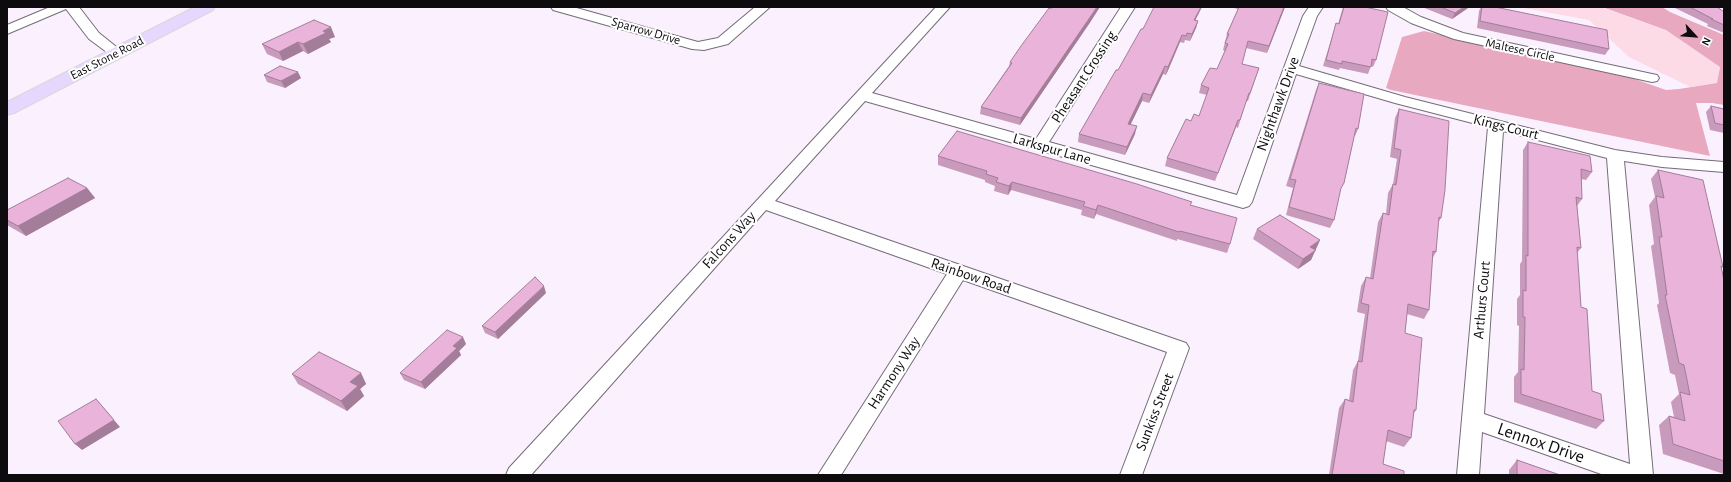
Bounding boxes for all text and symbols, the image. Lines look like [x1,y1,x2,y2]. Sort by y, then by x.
street label: Sparrow Drive [610,14,682,48]
north arrow [1675,16,1715,56]
street label: Pheasant Crossing [1048,28,1120,126]
street label: East Stone Road [68,33,146,83]
street label: Maltese Circle [1484,35,1556,65]
text: N [1700,36,1713,47]
street label: Nighthawk Drive [1253,54,1303,154]
street label: Kings Court [1471,110,1541,144]
street label: Larkspur Lane [1011,129,1093,169]
street label: Falcons Way [698,208,760,272]
street label: Rainbow Road [929,254,1013,298]
street label: Arthurs Court [1470,260,1494,340]
street label: Harmony Way [864,333,924,413]
street label: Sunkiss Street [1132,371,1178,453]
street label: Lennox Drive [1495,418,1587,468]

